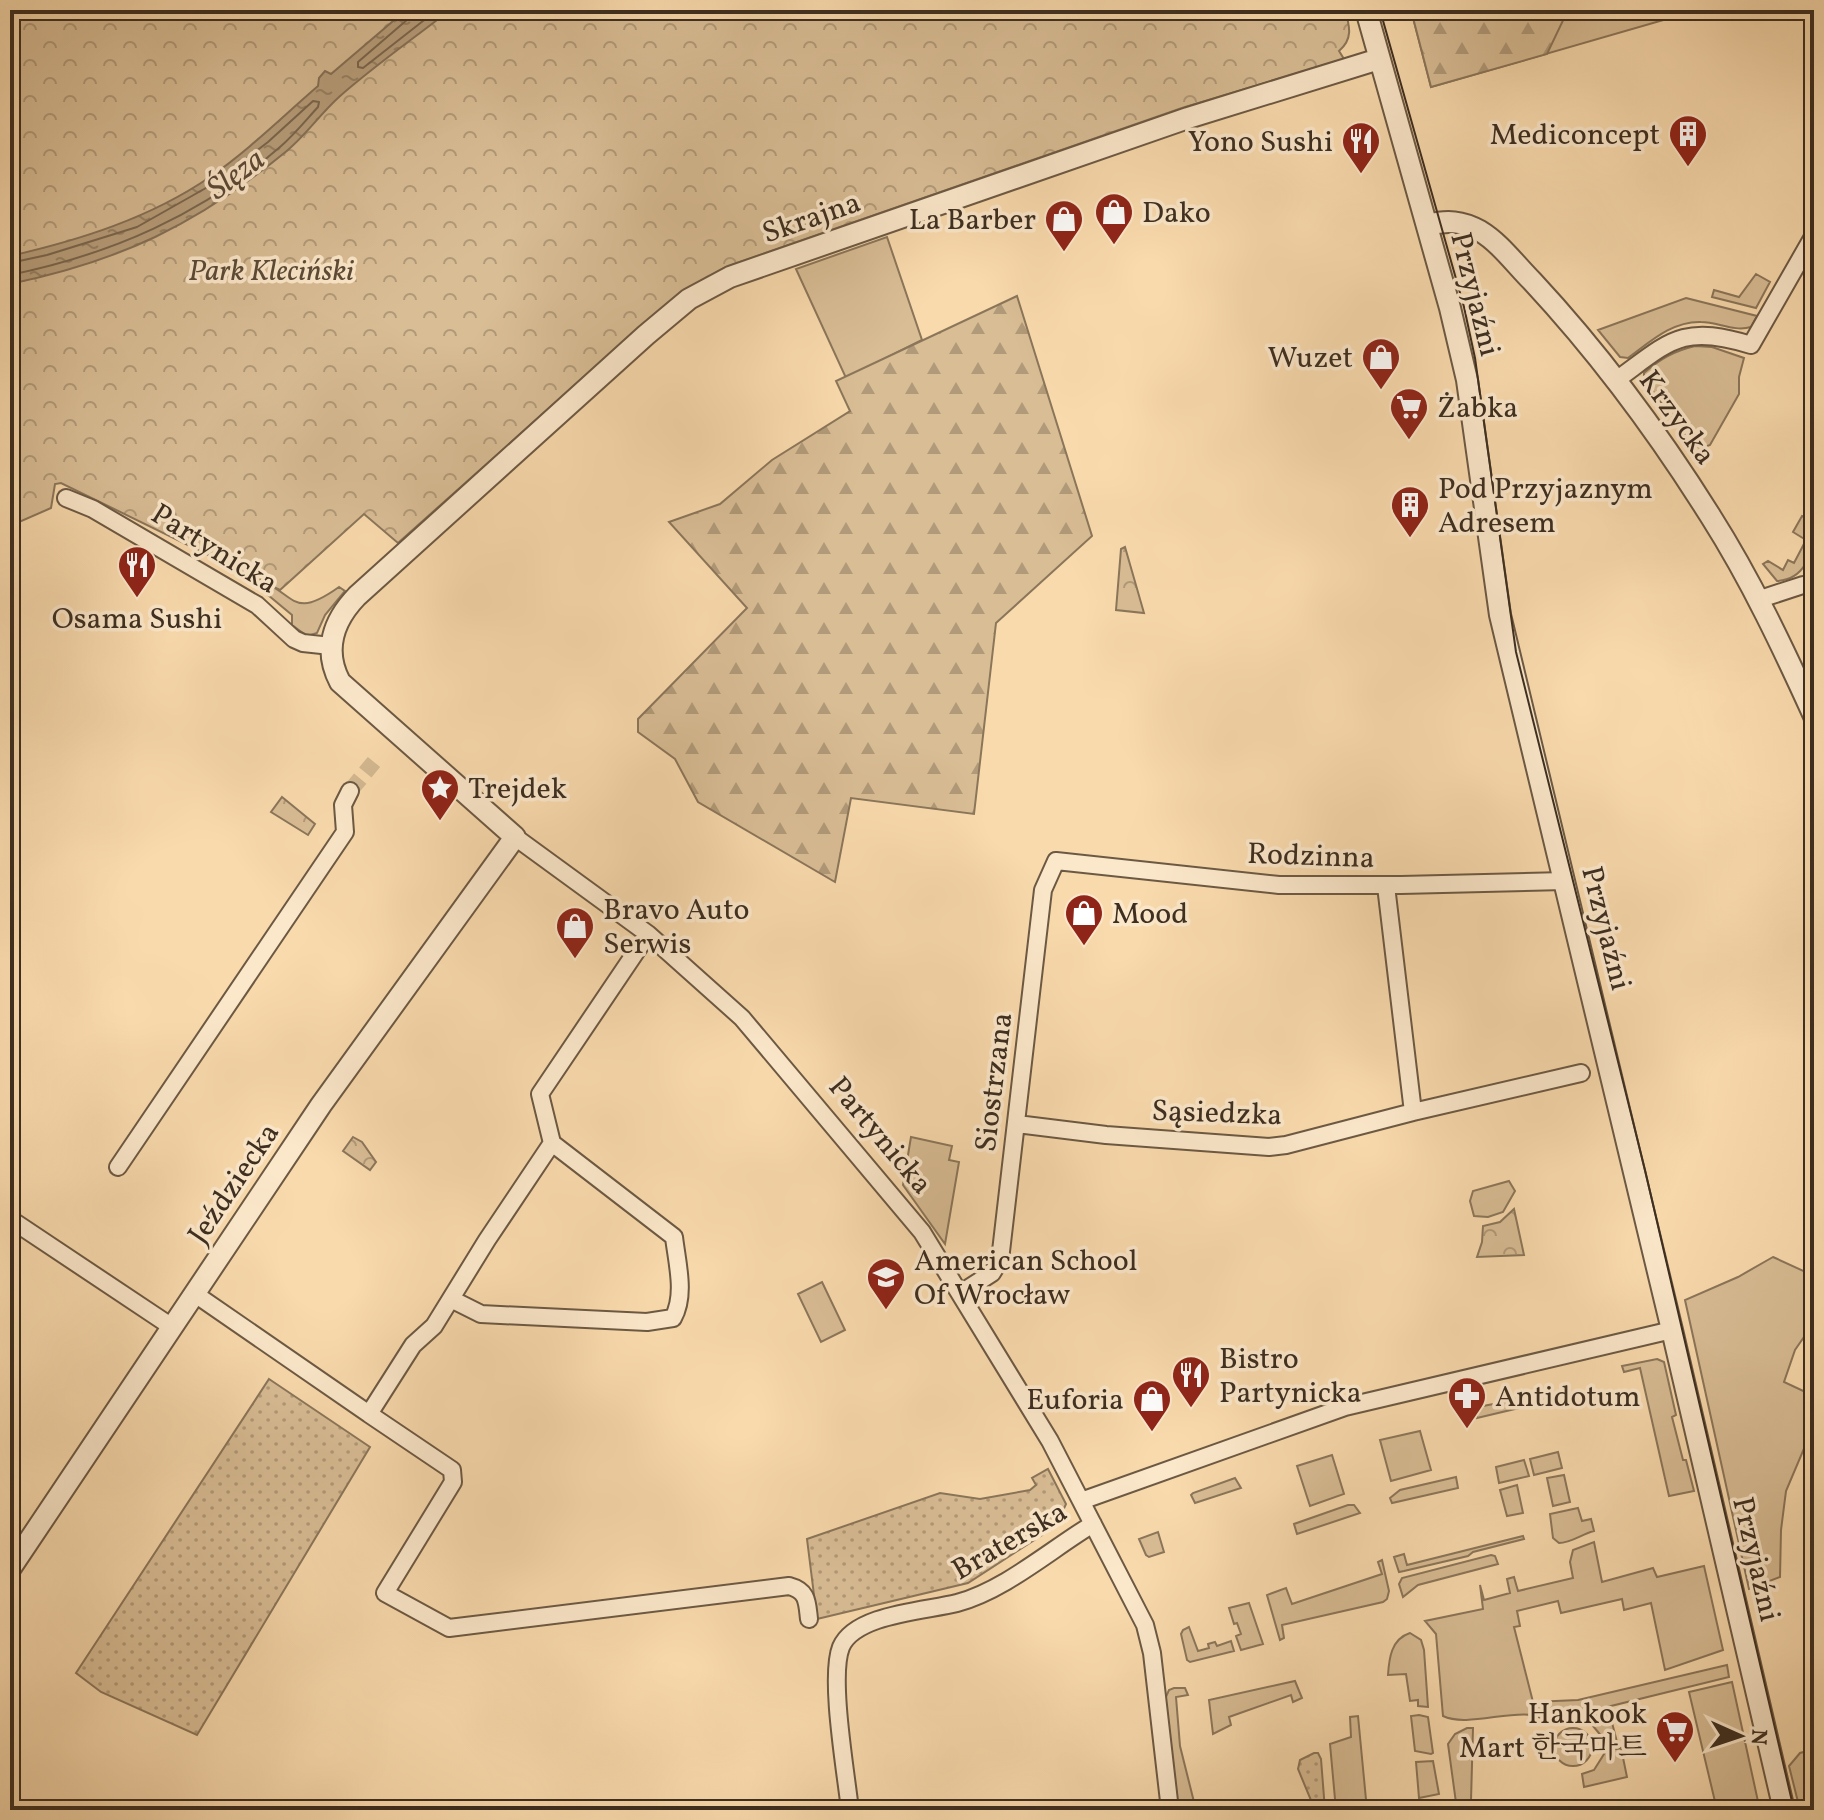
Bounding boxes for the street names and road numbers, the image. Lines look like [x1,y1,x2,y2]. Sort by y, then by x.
street label: Skrajna [757,182,867,255]
street label: Przyjaźni [1438,228,1510,361]
street label: Krzycka [1628,362,1725,474]
street label: Partynicka [142,494,286,605]
street label: Rodzinna [1246,834,1375,880]
street label: Przyjaźni [1569,862,1641,995]
street label: Siostrzana [966,1010,1024,1154]
street label: Partynicka [818,1068,941,1204]
street label: Sąsiedzka [1151,1091,1283,1137]
street label: Jeździecka [179,1115,291,1253]
street label: Braterska [945,1492,1075,1592]
street label: Przyjaźni [1720,1493,1790,1626]

